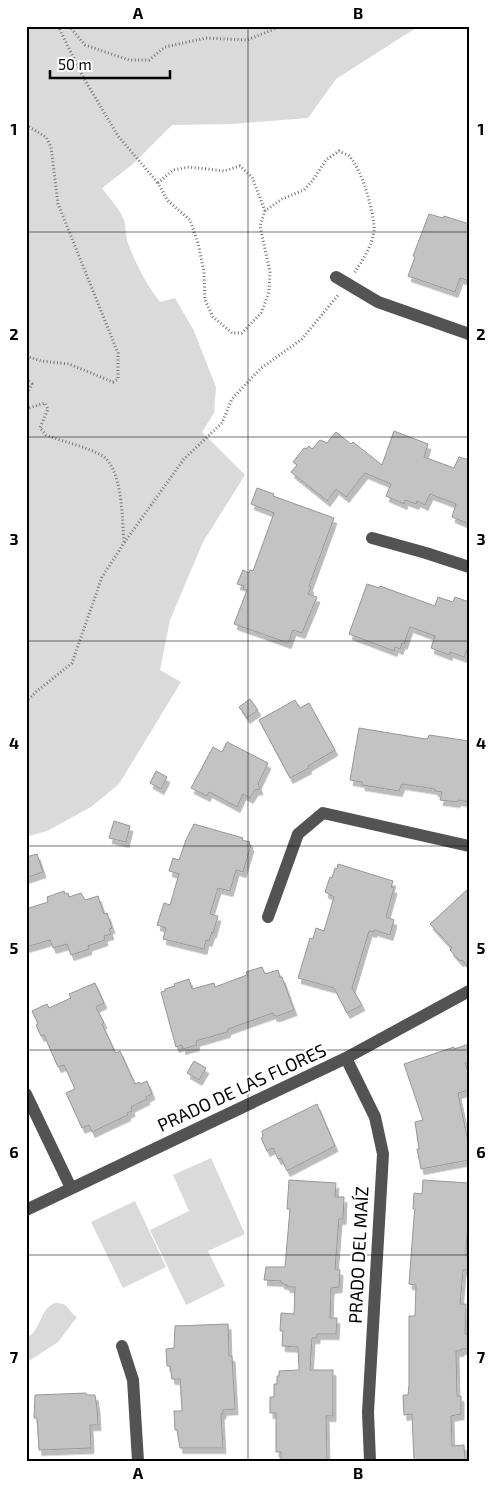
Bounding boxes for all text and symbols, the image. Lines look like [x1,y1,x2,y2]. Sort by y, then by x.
text: A [133,3,144,22]
text: B [353,3,363,22]
scale bar [50,48,170,80]
text: 50 m [58,55,92,73]
text: 1 [11,119,17,138]
text: 1 [478,119,484,138]
text: 2 [9,324,19,343]
text: 2 [476,324,486,343]
text: 3 [9,529,19,548]
text: 3 [476,529,486,548]
text: 4 [9,733,19,752]
text: 4 [476,733,486,752]
text: 5 [10,938,19,957]
text: 5 [477,938,486,957]
street label: PRADO DE LAS FLORES [154,1038,329,1136]
text: 6 [9,1142,19,1161]
text: 6 [476,1142,486,1161]
street label: PRADO DEL MAÍZ [343,1186,373,1324]
text: 7 [10,1347,19,1366]
text: 7 [477,1347,486,1366]
text: A [133,1463,144,1482]
text: B [353,1463,363,1482]

